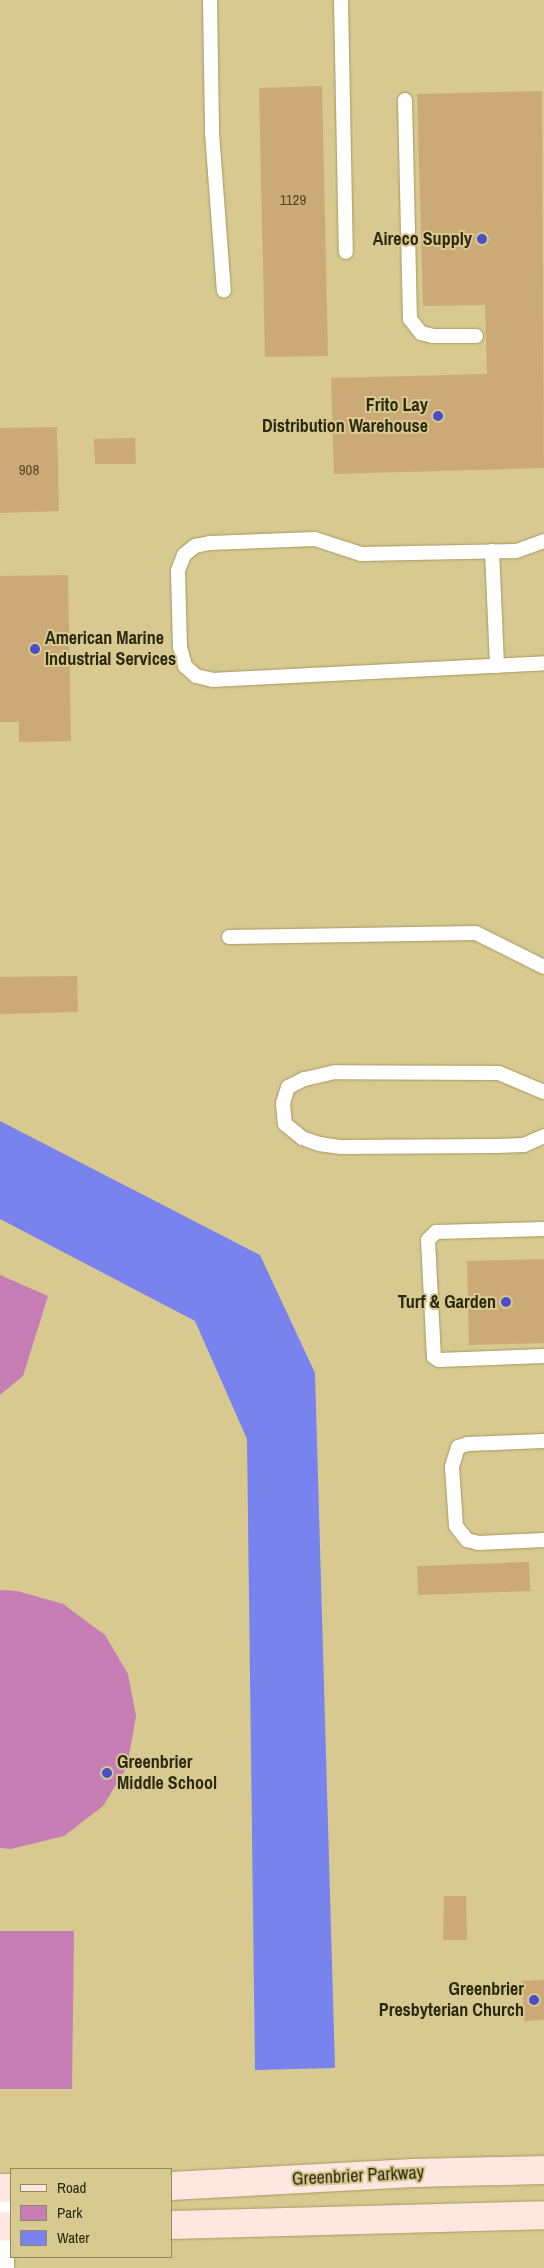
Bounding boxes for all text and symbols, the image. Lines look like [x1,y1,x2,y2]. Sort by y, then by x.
house number: 1129 [280,191,306,209]
place label: Aireco Supply [373,228,472,250]
marker: Aireco Supply [476,233,488,245]
place label: Frito Lay Distribution Warehouse [262,395,428,438]
marker: Frito Lay Distribution Warehouse [432,410,444,422]
house number: 908 [19,461,39,479]
place label: American Marine Industrial Services [45,628,176,670]
marker: American Marine Industrial Services [29,643,41,655]
place label: Turf & Garden [398,1291,496,1313]
marker: Turf & Garden [500,1296,512,1308]
place label: Greenbrier Middle School [117,1752,217,1795]
marker: Greenbrier Middle School [101,1767,113,1779]
place label: Greenbrier Presbyterian Church [379,1979,524,2022]
marker: Greenbrier Presbyterian Church [528,1994,540,2006]
street label: Greenbrier Parkway [291,2162,425,2190]
legend [10,2168,172,2258]
text: Road [57,2177,86,2198]
text: Park [57,2202,82,2223]
text: Water [57,2227,89,2248]

